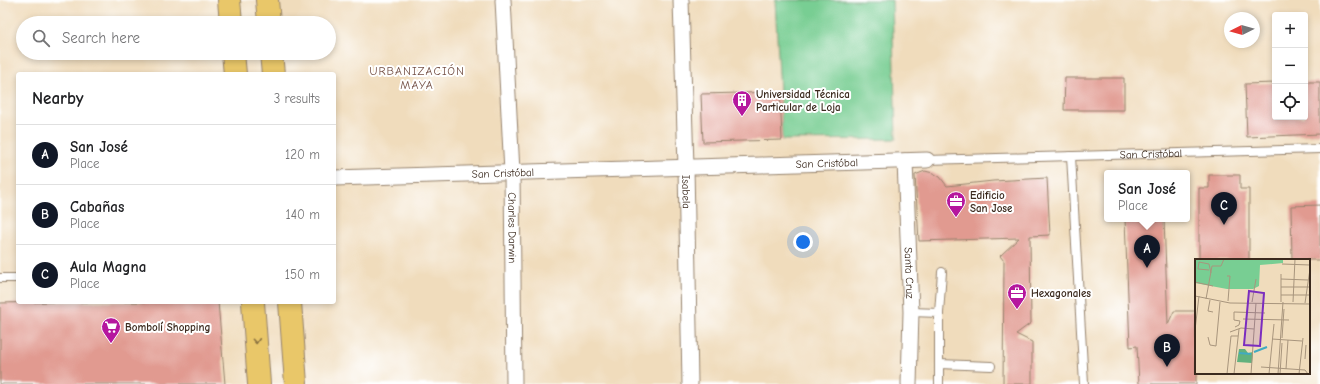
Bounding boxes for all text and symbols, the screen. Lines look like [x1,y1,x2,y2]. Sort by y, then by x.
north arrow [1224,12,1260,48]
map controls [1272,12,1308,120]
button: + [1272,12,1308,48]
search box [16,16,336,60]
icon: search [30,27,52,49]
text: Search here [62,29,140,47]
button: − [1272,48,1308,84]
district label: URBANIZACIÓN MAYA [369,64,465,92]
button: locate [1272,84,1308,120]
place label: Universidad Técnica Particular de Loja [756,88,850,114]
text: Nearby [32,89,83,108]
building icon: Universidad Técnica Particular de Loja [731,89,753,117]
text: 3 results [274,91,320,106]
text: San José [70,138,128,156]
text: A [41,147,49,162]
text: 120 m [285,147,320,162]
street label: San Cristóbal [1120,147,1182,162]
text: Place [70,156,100,171]
street label: San Cristóbal [795,156,858,171]
street label: San Cristóbal [472,166,534,181]
popup [1104,170,1190,222]
street label: Isabela [679,175,693,209]
text: San José [1118,180,1176,198]
place label: Edificio San Jose [970,189,1013,215]
office icon: Edificio San Jose [945,190,967,218]
street label: Charles Darwin [505,192,519,263]
pin: C [1211,192,1237,225]
text: Cabañas [70,198,124,216]
text: Place [1118,198,1148,213]
text: B [41,207,49,222]
text: 140 m [286,207,320,222]
text: Place [70,216,100,231]
your location [793,232,813,252]
pin: A [1134,235,1160,268]
street label: Santa Cruz [901,247,916,299]
text: Aula Magna [70,258,146,276]
inset map [1195,259,1310,374]
text: C [41,267,49,282]
text: 150 m [285,267,320,282]
text: Place [70,276,100,291]
office icon: Hexagonales [1006,282,1028,310]
place label: Hexagonales [1031,287,1091,300]
supermarket icon: Bombolí Shopping [100,316,122,344]
place label: Bombolí Shopping [125,321,210,334]
pin: B [1154,334,1180,367]
one-way arrow [251,338,260,344]

